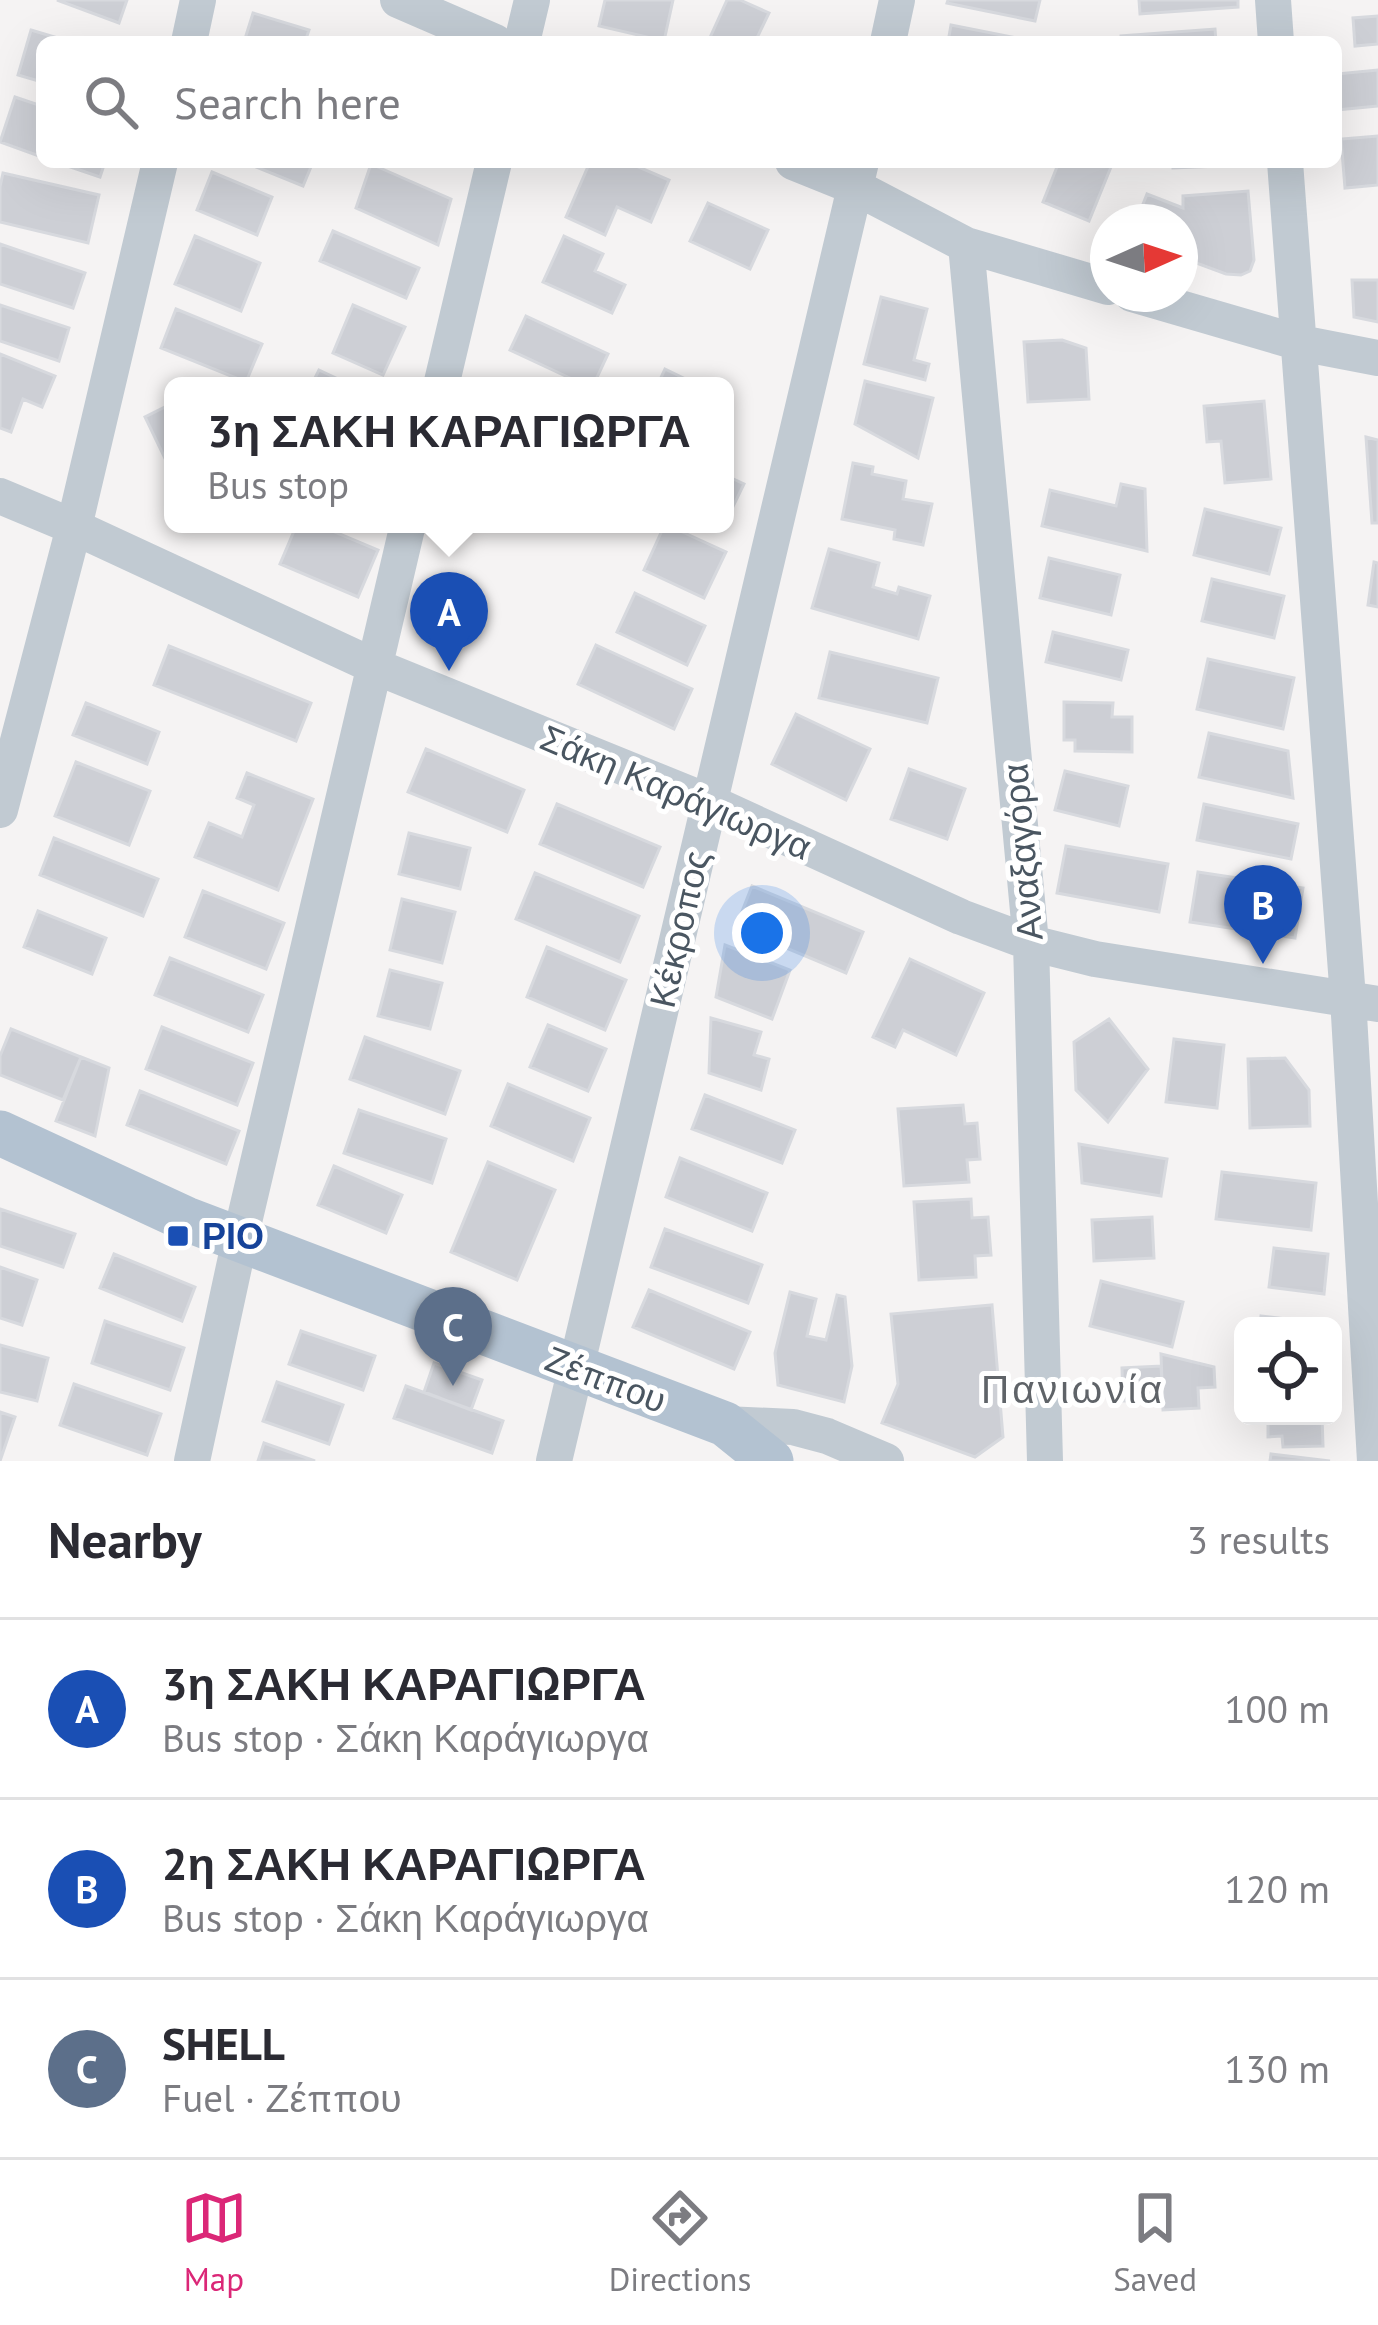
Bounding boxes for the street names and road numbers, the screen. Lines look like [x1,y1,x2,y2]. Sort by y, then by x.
street label: Σάκη Καράγιωργα [534,713,819,870]
street label: Αναξαγόρα [990,762,1053,942]
street label: Κέκροπος [638,846,719,1012]
street label: Ζέππου [539,1334,673,1423]

